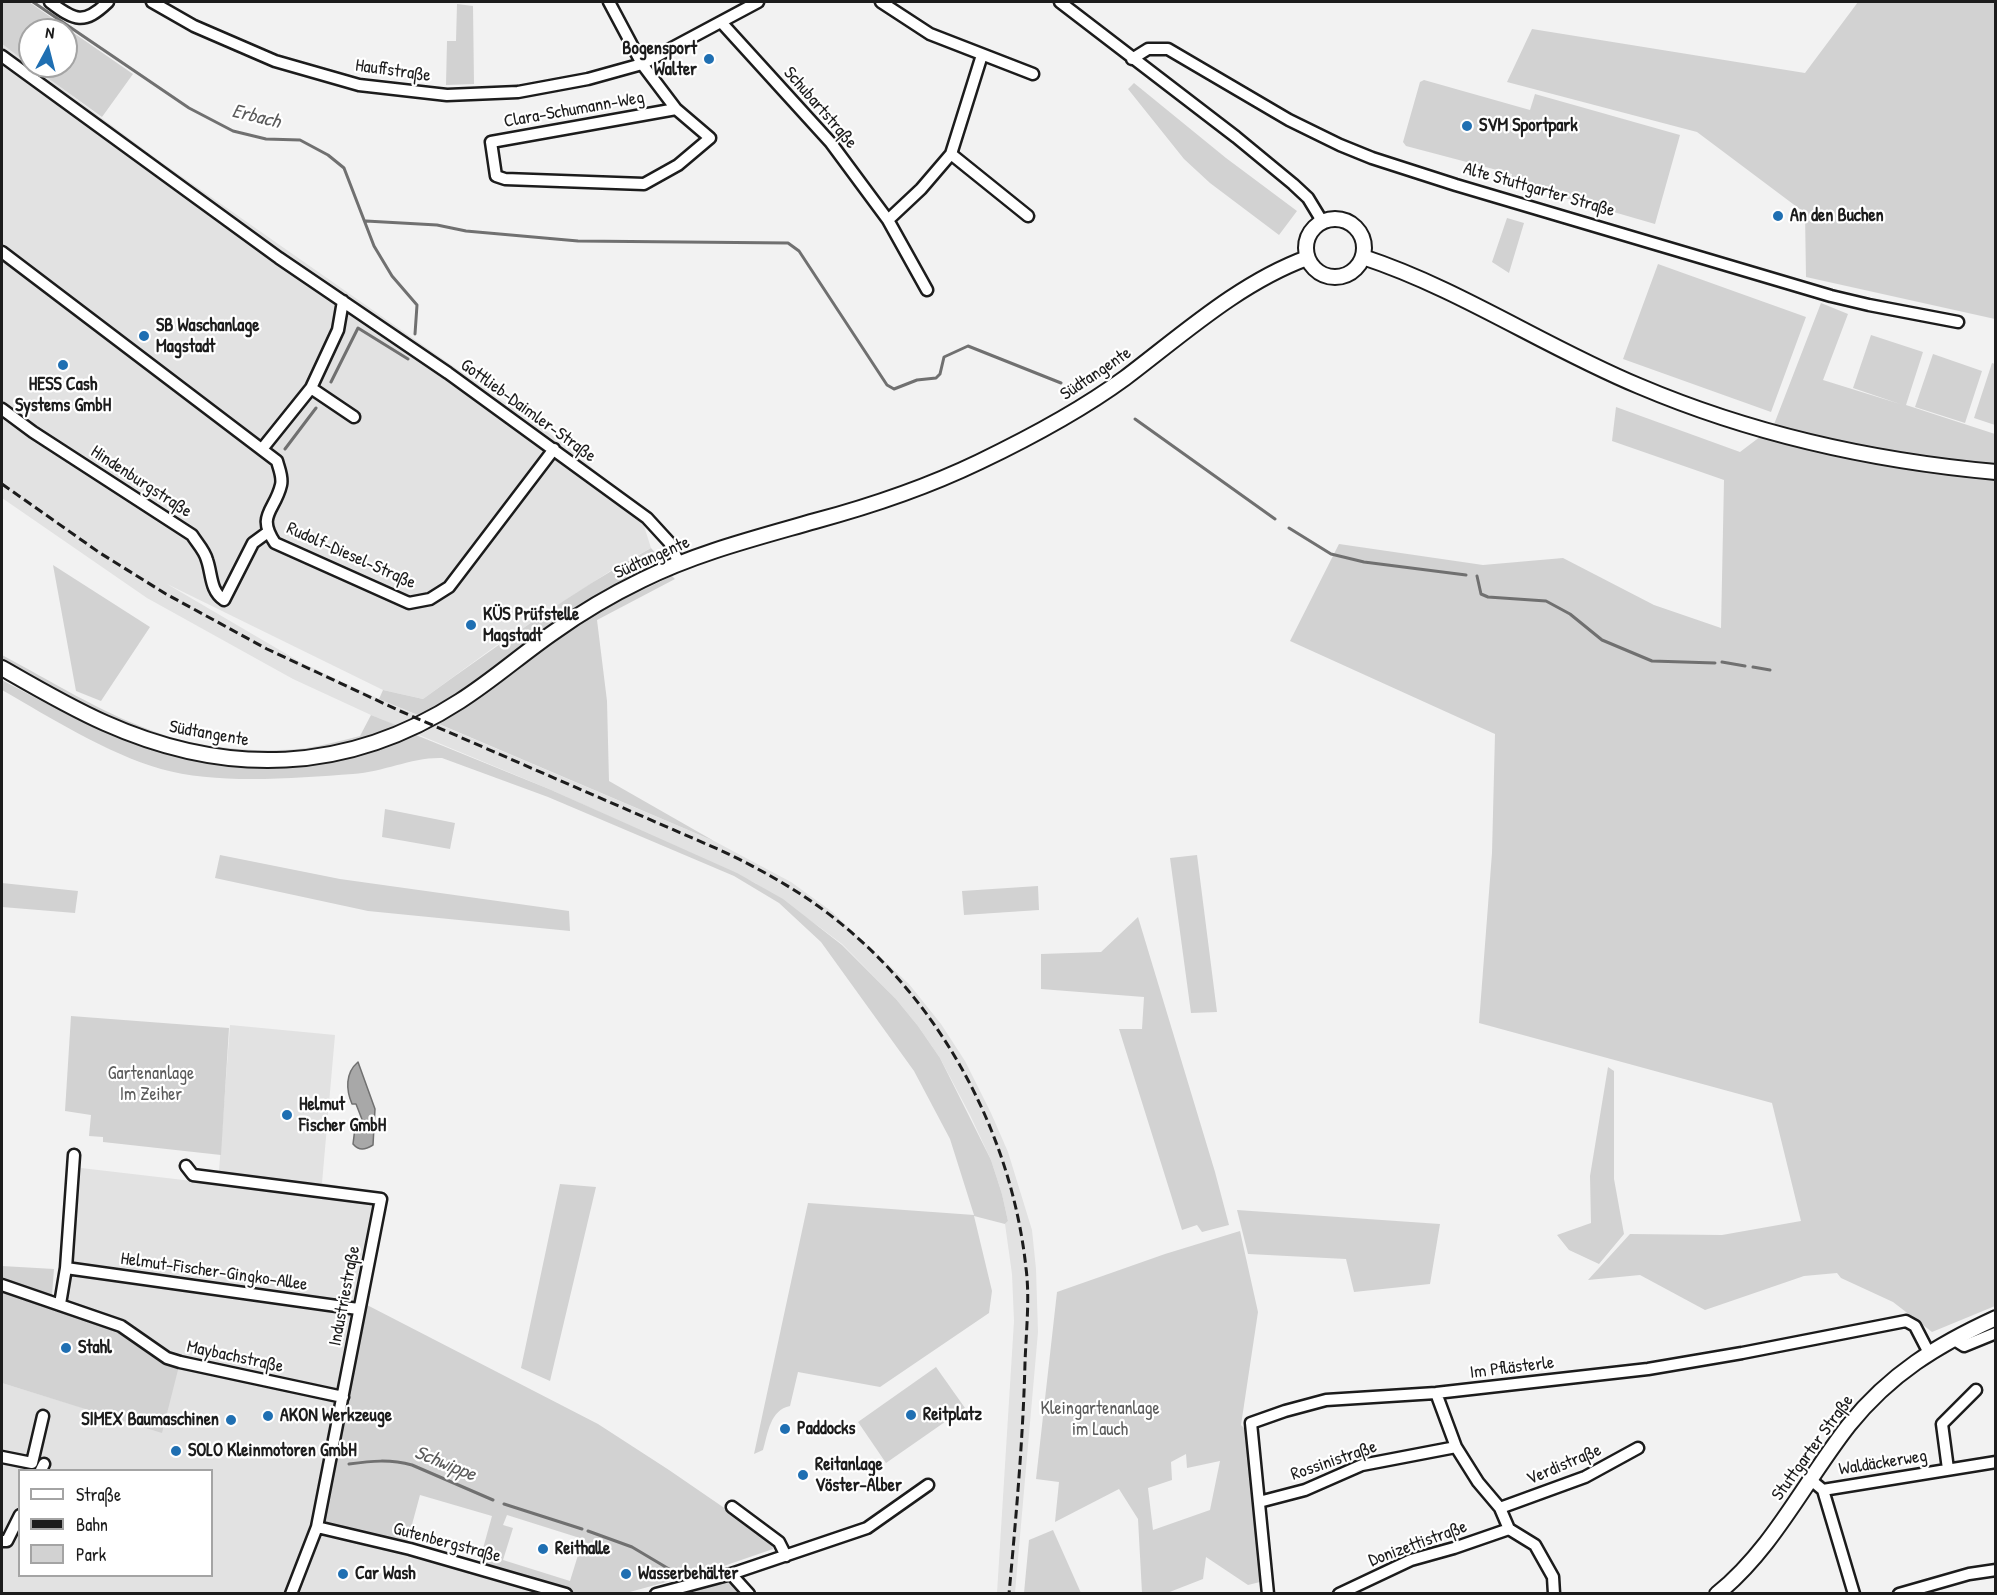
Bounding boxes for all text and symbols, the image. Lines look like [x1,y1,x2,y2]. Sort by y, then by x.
north arrow [18,18,78,78]
text: N [44,21,56,44]
place label: Bogensport Walter [622,38,697,80]
marker: Bogensport Walter [702,52,716,66]
street label: Hauffstraße [354,55,432,87]
street label: Schubartstraße [779,63,861,153]
street label: Clara-Schumann-Weg [502,87,646,133]
water label: Erbach [229,99,283,135]
place label: SVM Sportpark [1479,115,1578,137]
marker: SVM Sportpark [1460,119,1474,133]
street label: Alte Stuttgarter Straße [1461,158,1617,222]
place label: An den Buchen [1790,205,1884,227]
marker: An den Buchen [1771,209,1785,223]
place label: SB Waschanlage Magstadt [156,315,259,358]
marker: SB Waschanlage Magstadt [137,329,151,343]
street label: Südtangente [1057,343,1135,405]
street label: Gottlieb-Daimler-Straße [456,355,600,467]
marker: HESS Cash Systems GmbH [56,358,70,372]
place label: HESS Cash Systems GmbH [15,374,111,416]
street label: Hindenburgstraße [86,441,196,523]
street label: Rudolf-Diesel-Straße [283,518,419,594]
street label: Südtangente [611,532,693,584]
place label: KÜS Prüfstelle Magstadt [483,604,579,646]
marker: KÜS Prüfstelle Magstadt [464,618,478,632]
street label: Südtangente [167,716,251,752]
park label: Gartenanlage Im Zeiher [108,1063,194,1106]
place label: Helmut Fischer GmbH [299,1094,386,1136]
marker: Helmut Fischer GmbH [280,1108,294,1122]
street label: Industriestraße [325,1244,365,1348]
street label: Helmut-Fischer-Gingko-Allee [119,1248,309,1296]
street label: Maybachstraße [185,1336,285,1378]
place label: Stahl [78,1337,112,1359]
marker: Stahl [59,1341,73,1355]
street label: Im Pflästerle [1469,1352,1555,1384]
street label: Stuttgarter Straße [1767,1391,1859,1505]
park label: Kleingartenanlage im Lauch [1040,1398,1160,1440]
place label: Reitplatz [923,1404,982,1426]
place label: AKON Werkzeuge [280,1405,392,1427]
marker: Reitplatz [904,1408,918,1422]
place label: SIMEX Baumaschinen [81,1409,219,1431]
marker: AKON Werkzeuge [261,1409,275,1423]
marker: SIMEX Baumaschinen [224,1413,238,1427]
place label: Paddocks [797,1418,855,1440]
marker: Paddocks [778,1422,792,1436]
street label: Rossinistraße [1288,1436,1380,1486]
place label: SOLO Kleinmotoren GmbH [188,1440,357,1462]
street label: Verdistraße [1523,1440,1605,1490]
water label: Schwippe [411,1441,479,1487]
marker: SOLO Kleinmotoren GmbH [169,1444,183,1458]
street label: Waldäckerweg [1837,1445,1929,1481]
place label: Reitanlage Vöster-Alber [815,1454,902,1496]
marker: Reitanlage Vöster-Alber [796,1468,810,1482]
legend [18,1469,213,1577]
text: Straße [76,1482,121,1507]
text: Bahn [76,1512,108,1537]
street label: Donizettistraße [1366,1516,1470,1572]
street label: Gutenbergstraße [391,1518,503,1568]
place label: Reithalle [555,1538,610,1560]
text: Park [76,1542,106,1567]
marker: Reithalle [536,1542,550,1556]
place label: Car Wash [355,1563,416,1585]
place label: Wasserbehälter [638,1563,738,1585]
marker: Car Wash [336,1567,350,1581]
marker: Wasserbehälter [619,1567,633,1581]

